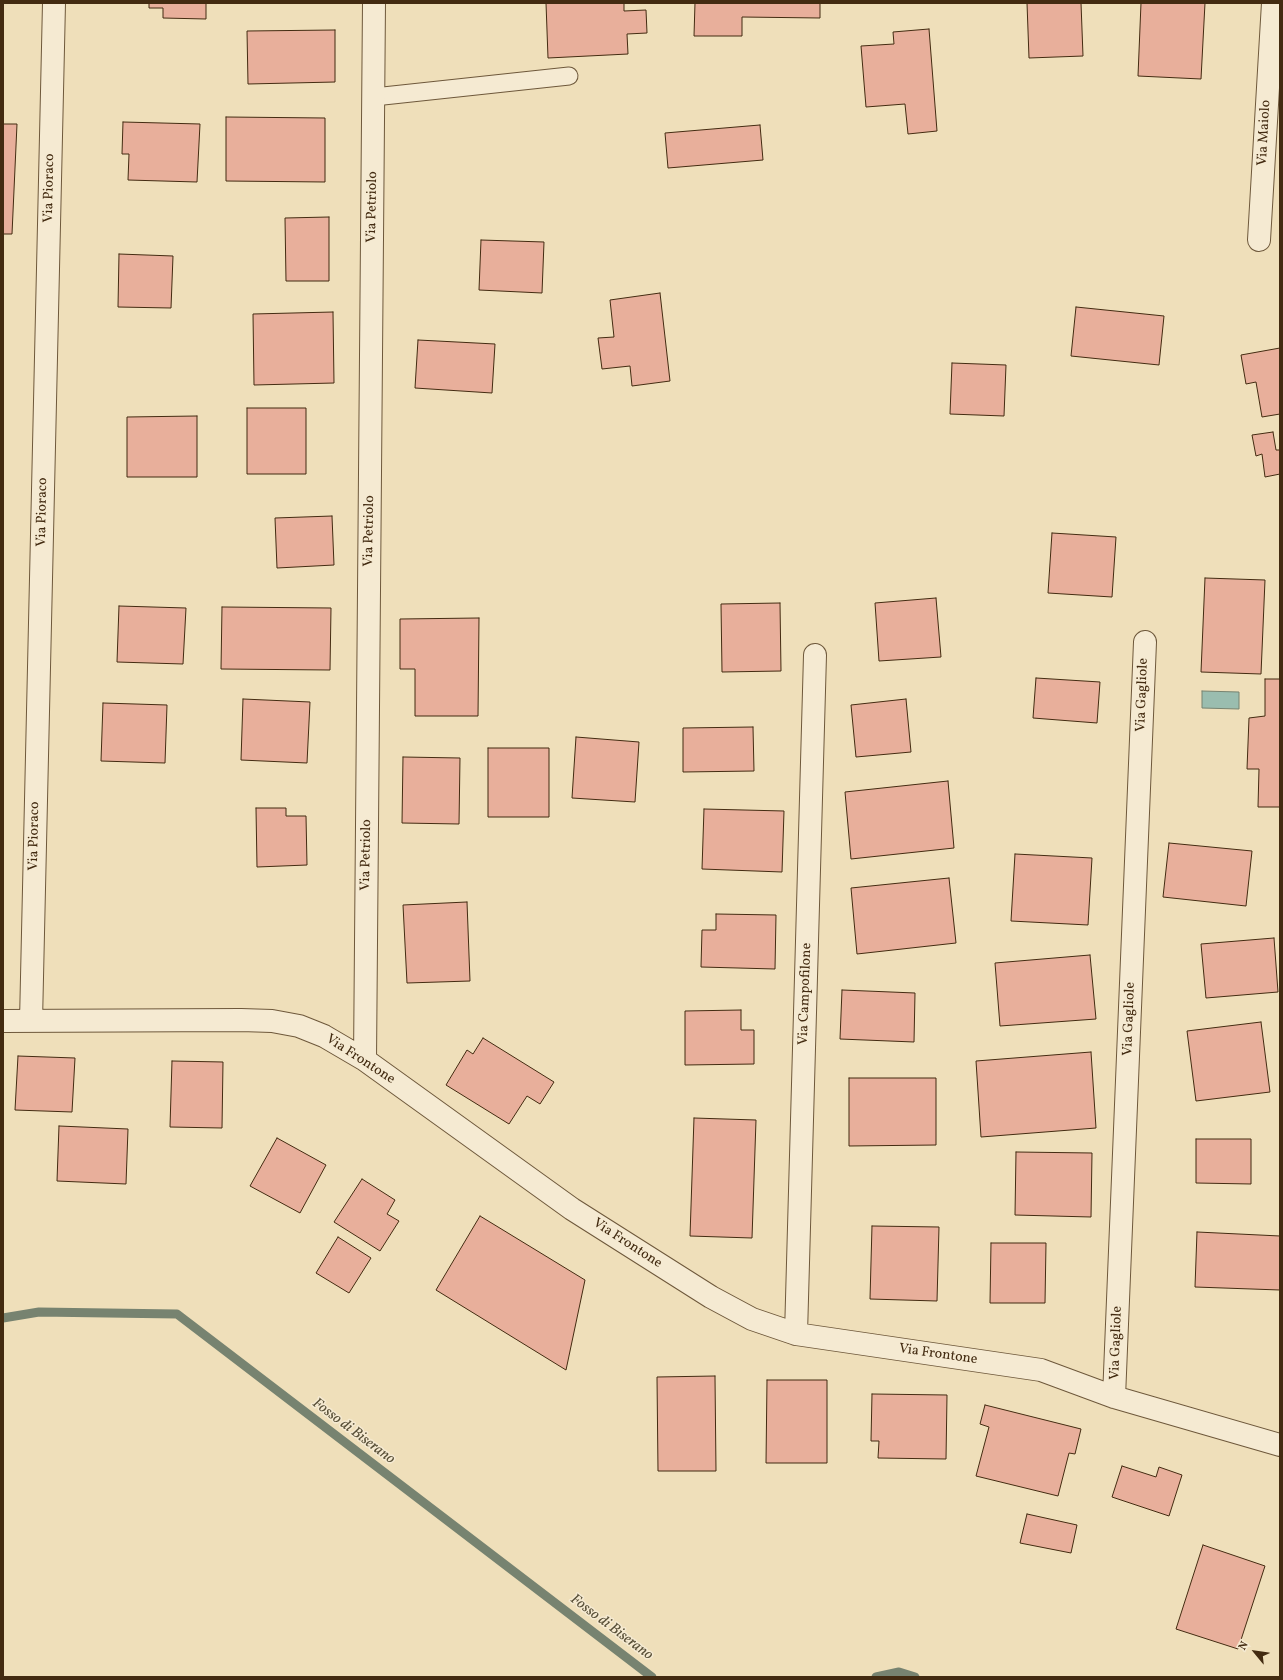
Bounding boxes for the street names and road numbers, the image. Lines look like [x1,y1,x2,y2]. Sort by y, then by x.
street label: Via Maiolo [1255,100,1275,166]
street label: Via Pioraco [41,153,59,223]
street label: Via Petriolo [364,171,382,243]
street label: Via Pioraco [34,477,52,547]
street label: Via Petriolo [361,495,379,567]
street label: Via Gagliole [1133,658,1153,732]
street label: Via Pioraco [26,801,44,871]
street label: Via Petriolo [358,819,376,891]
street label: Via Campofilone [796,943,816,1045]
street label: Via Gagliole [1120,982,1140,1056]
street label: Via Frontone [322,1031,398,1089]
street label: Via Frontone [589,1215,665,1273]
street label: Via Gagliole [1107,1306,1127,1380]
street label: Via Frontone [898,1341,978,1369]

